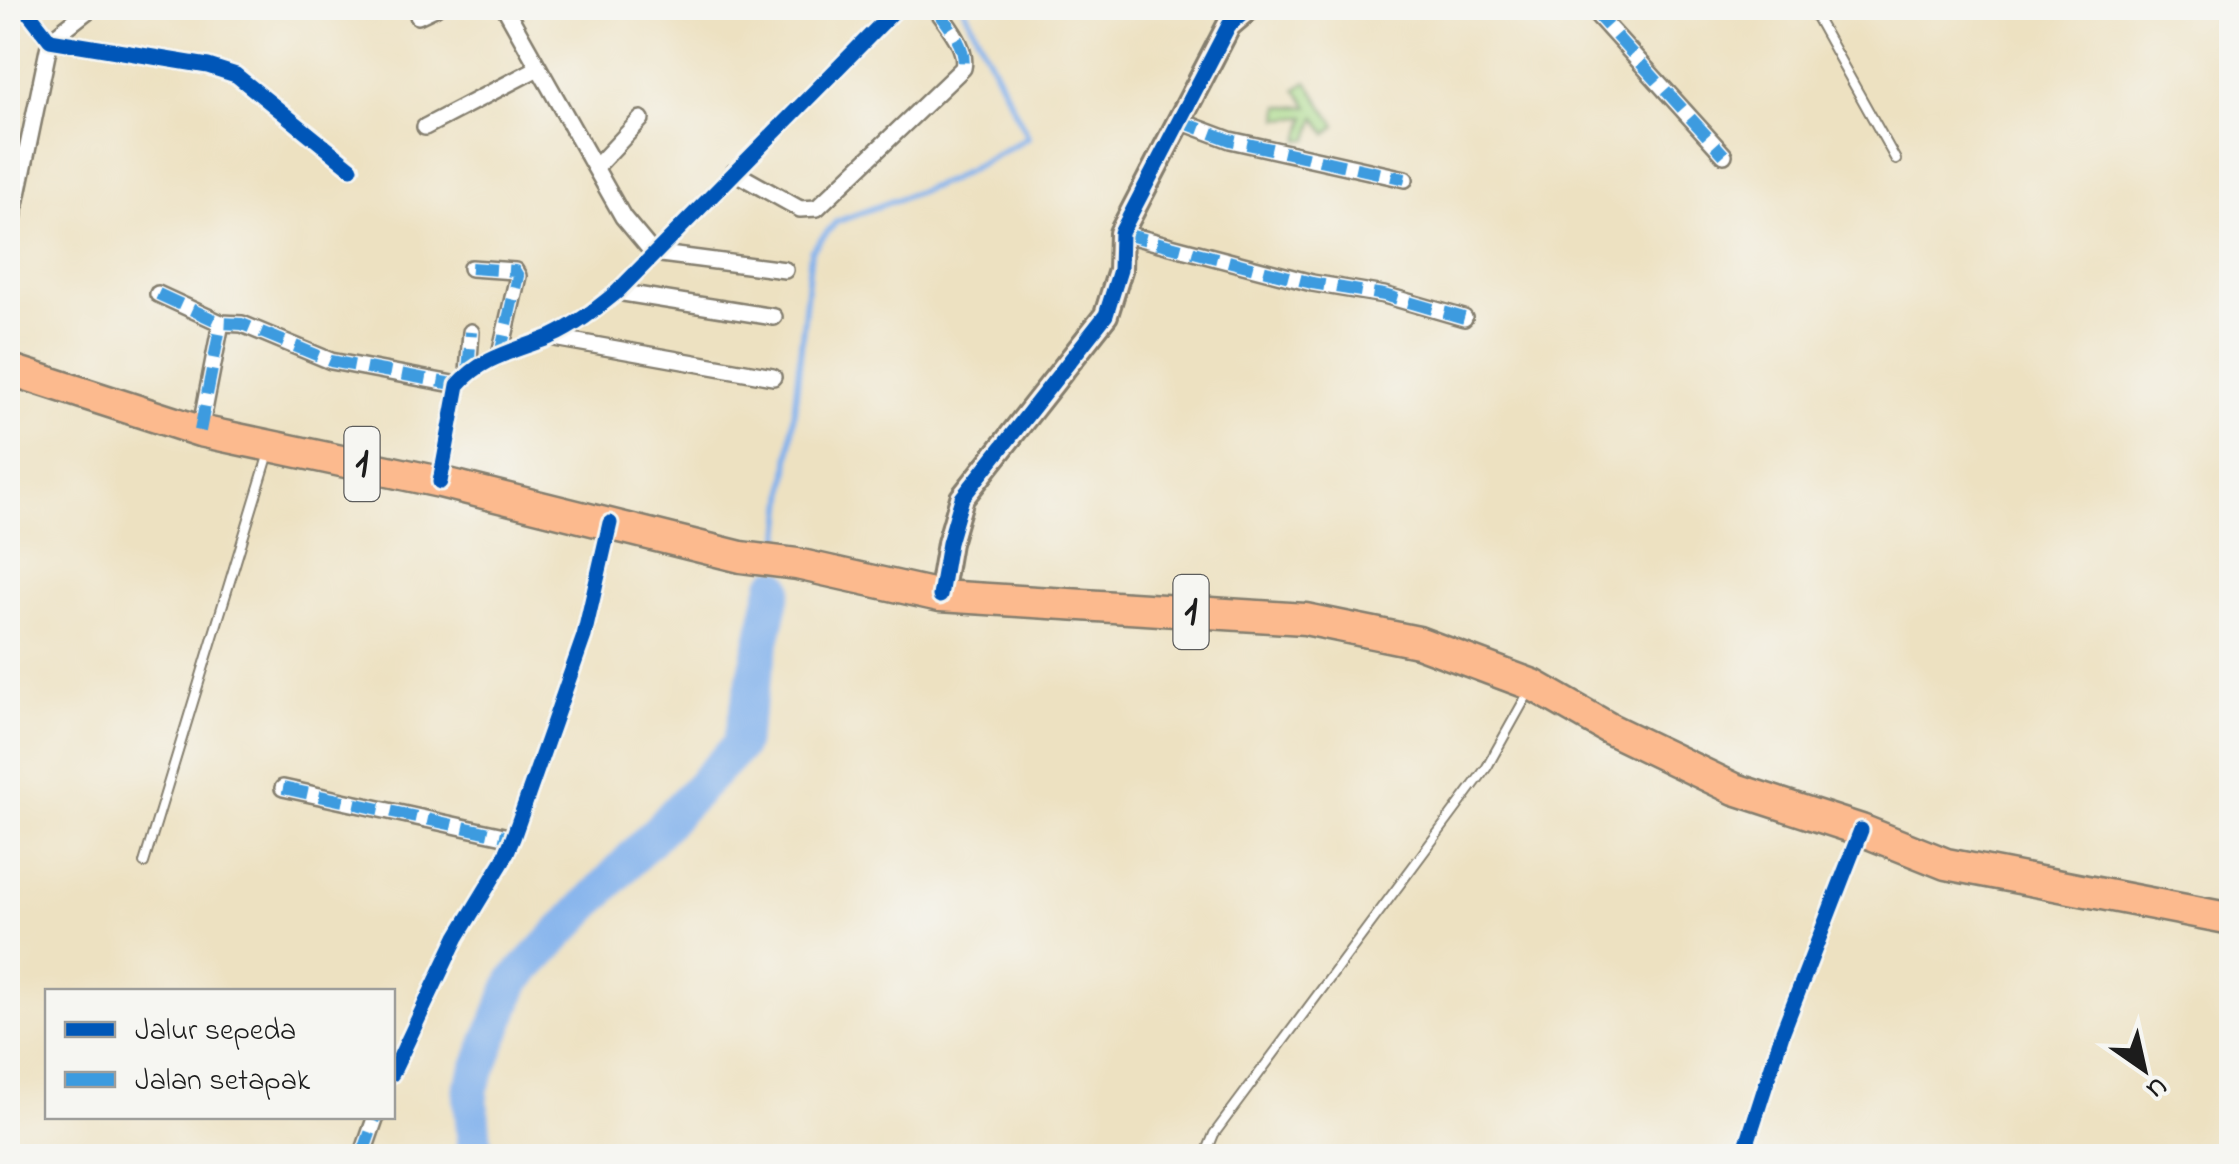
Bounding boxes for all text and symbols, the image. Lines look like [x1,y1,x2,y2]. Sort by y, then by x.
road number: 1 [344,427,380,501]
road number: 1 [1174,575,1208,649]
legend [45,989,395,1119]
text: Jalur sepeda [135,1010,296,1054]
north arrow [2094,1019,2194,1119]
text: Jalan setapak [135,1060,311,1104]
text: U [2137,1065,2175,1109]

